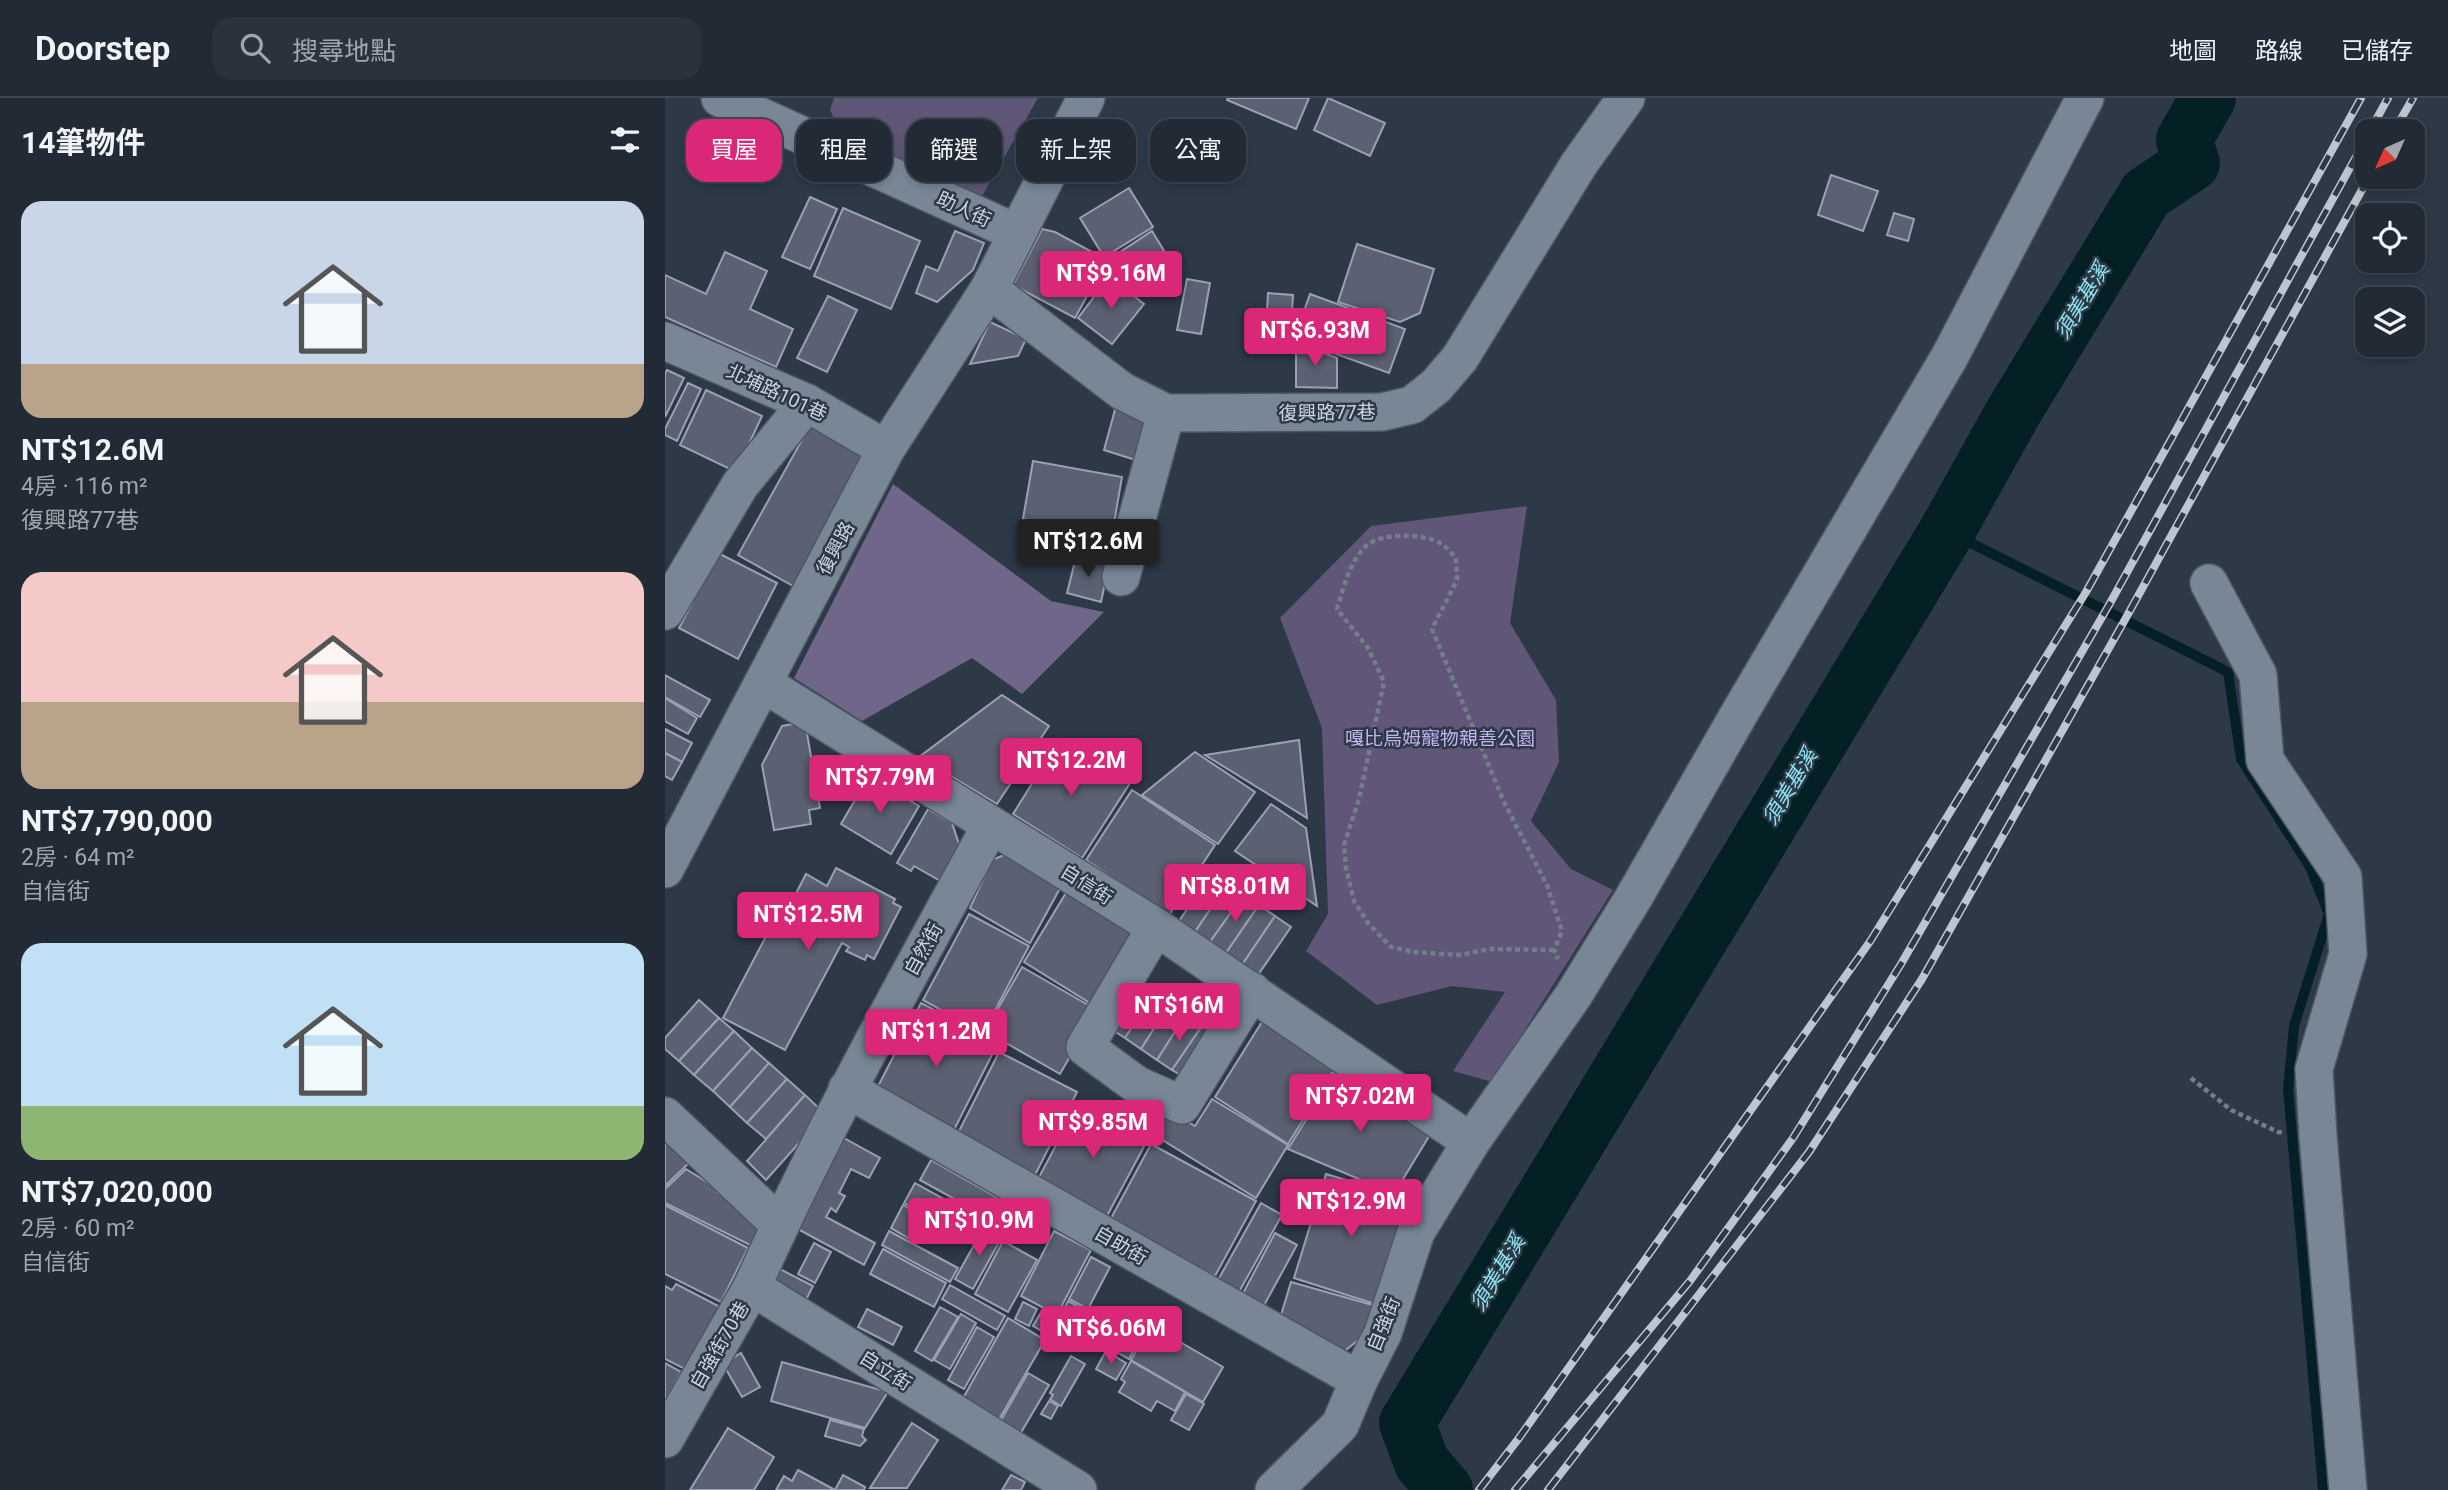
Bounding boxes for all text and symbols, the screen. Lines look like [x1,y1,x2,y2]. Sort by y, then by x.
search box [212,17,702,80]
text: Doorstep [35,29,170,68]
icon: search [236,29,274,67]
text: 搜尋地點 [292,36,396,66]
text: 地圖 [2169,37,2217,65]
text: 路線 [2255,37,2303,65]
text: 已儲存 [2341,37,2413,65]
chip: 買屋 [686,119,782,182]
chip: 租屋 [796,119,892,182]
chip: 篩選 [906,119,1002,182]
chip: 新上架 [1016,119,1136,182]
chip: 公寓 [1150,119,1246,182]
north arrow [2355,119,2425,189]
map controls [2355,119,2425,357]
icon: filters [606,121,644,159]
text: 14筆物件 [21,125,145,160]
street label: 助人街 [933,187,994,232]
button: locate [2355,203,2425,273]
icon: home [270,246,396,372]
pin: NT$9.16M [1039,252,1183,311]
water label: 須美基溪 [2050,256,2115,343]
text: NT$9.16M [1056,260,1166,287]
button: layers [2355,287,2425,357]
pin: NT$6.93M [1243,308,1387,368]
text: NT$6.93M [1260,317,1370,344]
street label: 北埔路101巷 [723,359,831,426]
street label: 復興路77巷 [1278,400,1376,425]
text: NT$12.6M [21,432,164,467]
text: 4房 · 116 m² [21,473,147,500]
text: 復興路77巷 [21,507,139,534]
street label: 復興路 [812,518,859,579]
pin: NT$12.6M [1016,519,1160,579]
text: NT$12.6M [1033,528,1143,555]
icon: home [270,617,396,743]
park label: 嘎比烏姆寵物親善公園 [1345,727,1535,750]
pin: NT$12.2M [999,738,1143,798]
water label: 須美基溪 [1758,742,1823,829]
text: NT$12.2M [1016,747,1126,774]
pin: NT$7.79M [808,756,952,815]
text: NT$7.79M [825,764,935,791]
text: NT$7,790,000 [21,803,213,838]
text: 2房 · 64 m² [21,844,135,871]
street label: 自信街 [1056,860,1117,909]
pin: NT$8.01M [1163,864,1307,924]
text: NT$8.01M [1180,873,1290,900]
text: 自信街 [21,878,90,905]
pin: NT$12.5M [736,892,880,952]
text: NT$12.5M [753,901,863,928]
street label: 自然街 [900,919,947,980]
pin: NT$16M [1122,984,1236,1043]
icon: home [270,988,396,1114]
text: NT$16M [1134,992,1224,1019]
pin: NT$11.2M [864,1010,1008,1069]
text: NT$11.2M [881,1018,991,1045]
pin: NT$7.02M [1288,1074,1432,1134]
text: NT$7.02M [1305,1083,1415,1110]
pin: NT$9.85M [1021,1100,1165,1160]
text: NT$9.85M [1038,1109,1148,1136]
text: NT$7,020,000 [21,1174,213,1209]
pin: NT$12.9M [1279,1180,1423,1239]
text: NT$12.9M [1296,1188,1406,1215]
pin: NT$10.9M [907,1198,1051,1258]
text: NT$10.9M [924,1207,1034,1234]
text: 2房 · 60 m² [21,1215,135,1242]
street label: 自助街 [1090,1221,1151,1270]
water label: 須美基溪 [1466,1228,1531,1315]
text: 自信街 [21,1249,90,1276]
street label: 自強街 [1362,1293,1405,1355]
street label: 自強街70巷 [685,1297,754,1393]
pin: NT$6.06M [1039,1306,1183,1366]
text: NT$6.06M [1056,1315,1166,1342]
street label: 自立街 [855,1346,916,1395]

